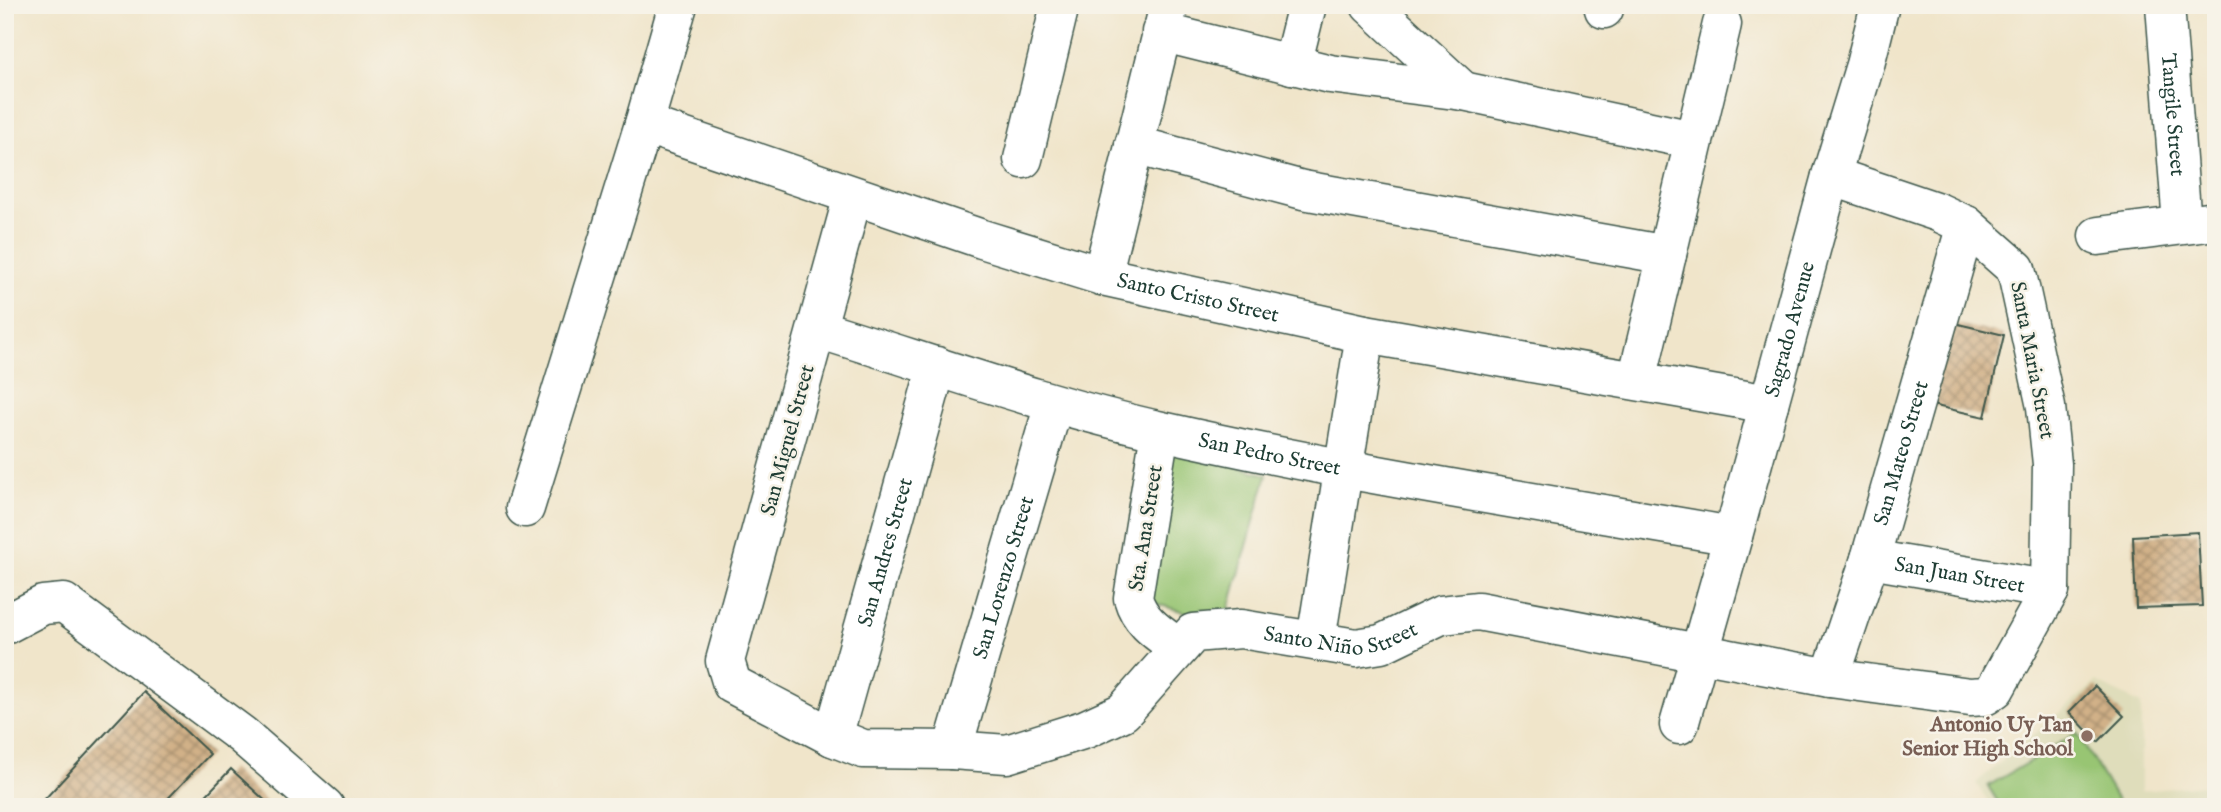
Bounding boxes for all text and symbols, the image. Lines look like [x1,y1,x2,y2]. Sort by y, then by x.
street label: Tangile Street [2154,52,2190,177]
street label: Sagrado Avenue [1759,258,1822,400]
street label: Santo Cristo Street [1114,268,1281,330]
street label: Santa Maria Street [2003,279,2060,441]
street label: San Miguel Street [755,362,822,519]
street label: San Mateo Street [1868,378,1936,529]
street label: San Pedro Street [1196,428,1343,483]
street label: Sta. Ana Street [1123,463,1170,593]
street label: San Andres Street [853,475,920,630]
street label: San Lorenzo Street [968,493,1041,662]
street label: San Juan Street [1892,551,2027,600]
street label: Santo Niño Street [1262,616,1422,664]
place label: Antonio Uy Tan Senior High School [1902,712,2074,763]
marker: Antonio Uy Tan Senior High School [2079,728,2095,744]

